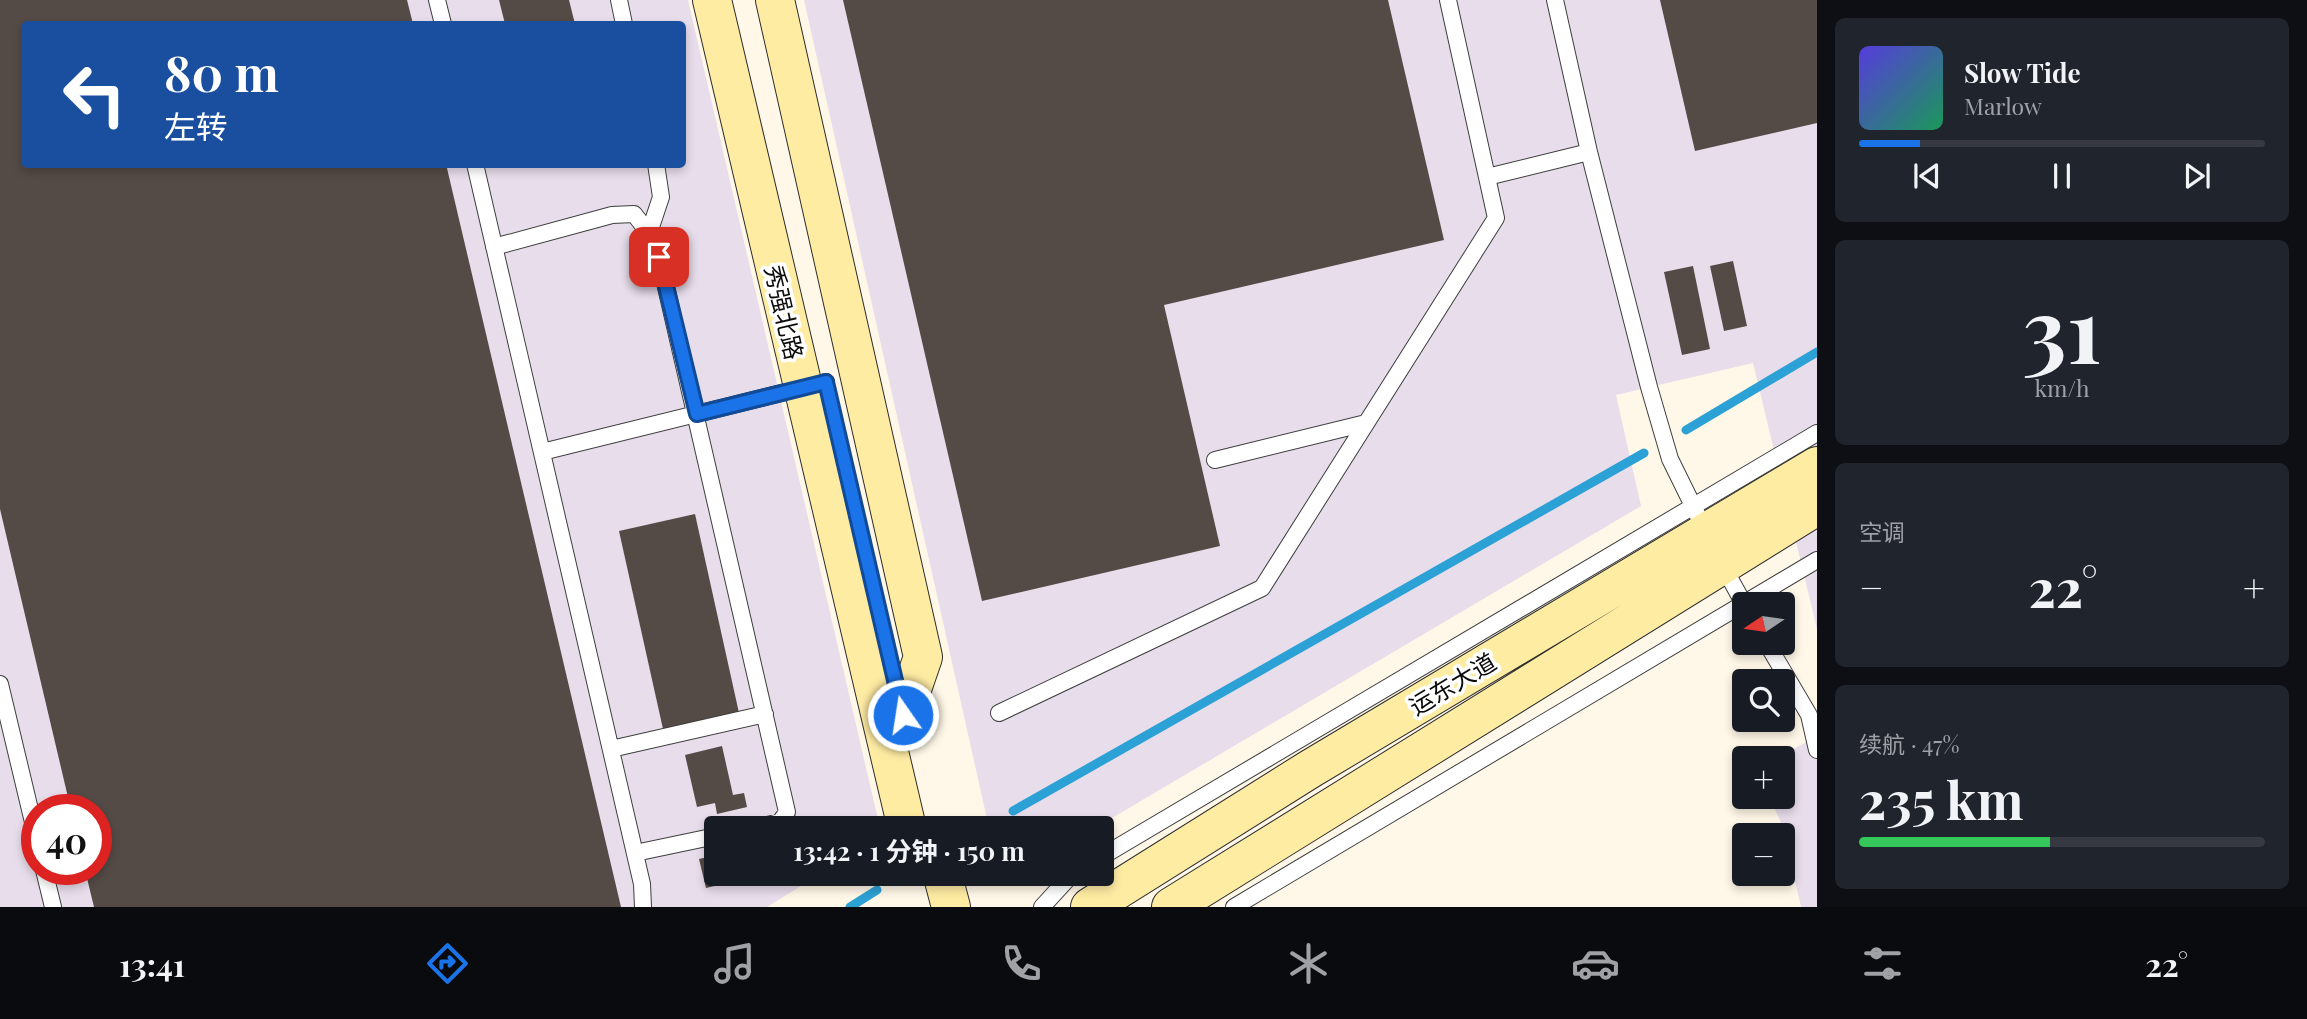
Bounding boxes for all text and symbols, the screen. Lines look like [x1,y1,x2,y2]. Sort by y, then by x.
text: 80 m [164,39,279,104]
icon: left [49,49,140,140]
text: Slow Tide [1964,55,2081,90]
text: Marlow [1964,90,2042,121]
text: 左转 [164,104,228,147]
icon: previous [1908,157,1946,195]
icon: pause [2043,157,2081,195]
icon: next [2178,157,2216,195]
pin [629,227,689,287]
icon: arrive [640,238,678,276]
street label: 秀强北路 [759,262,811,362]
text: 31 [2022,266,2102,387]
text: km/h [2034,372,2090,403]
text: 空调 [1859,516,1905,547]
text: 22° [2029,552,2098,621]
text: − [1859,561,1884,612]
text: + [2243,561,2265,612]
north arrow [1732,592,1796,654]
map controls [1732,592,1795,886]
street label: 运东大道 [1403,645,1501,721]
button: search [1732,669,1795,732]
position arrow [866,678,940,752]
text: 续航 · 47% [1859,728,1960,759]
button: + [1732,746,1795,809]
text: 235 km [1859,764,2024,833]
speed limit sign: 40 [21,794,112,885]
button: − [1732,823,1795,886]
text: 13:42 · 1 分钟 · 150 m [793,833,1025,868]
icon: directions [423,939,472,988]
icon: music [710,939,759,988]
icon: phone [997,939,1046,988]
icon: climate [1284,939,1333,988]
icon: car [1571,939,1620,988]
icon: filters [1858,939,1907,988]
text: 13:41 [119,942,185,985]
text: 22° [2145,942,2188,985]

